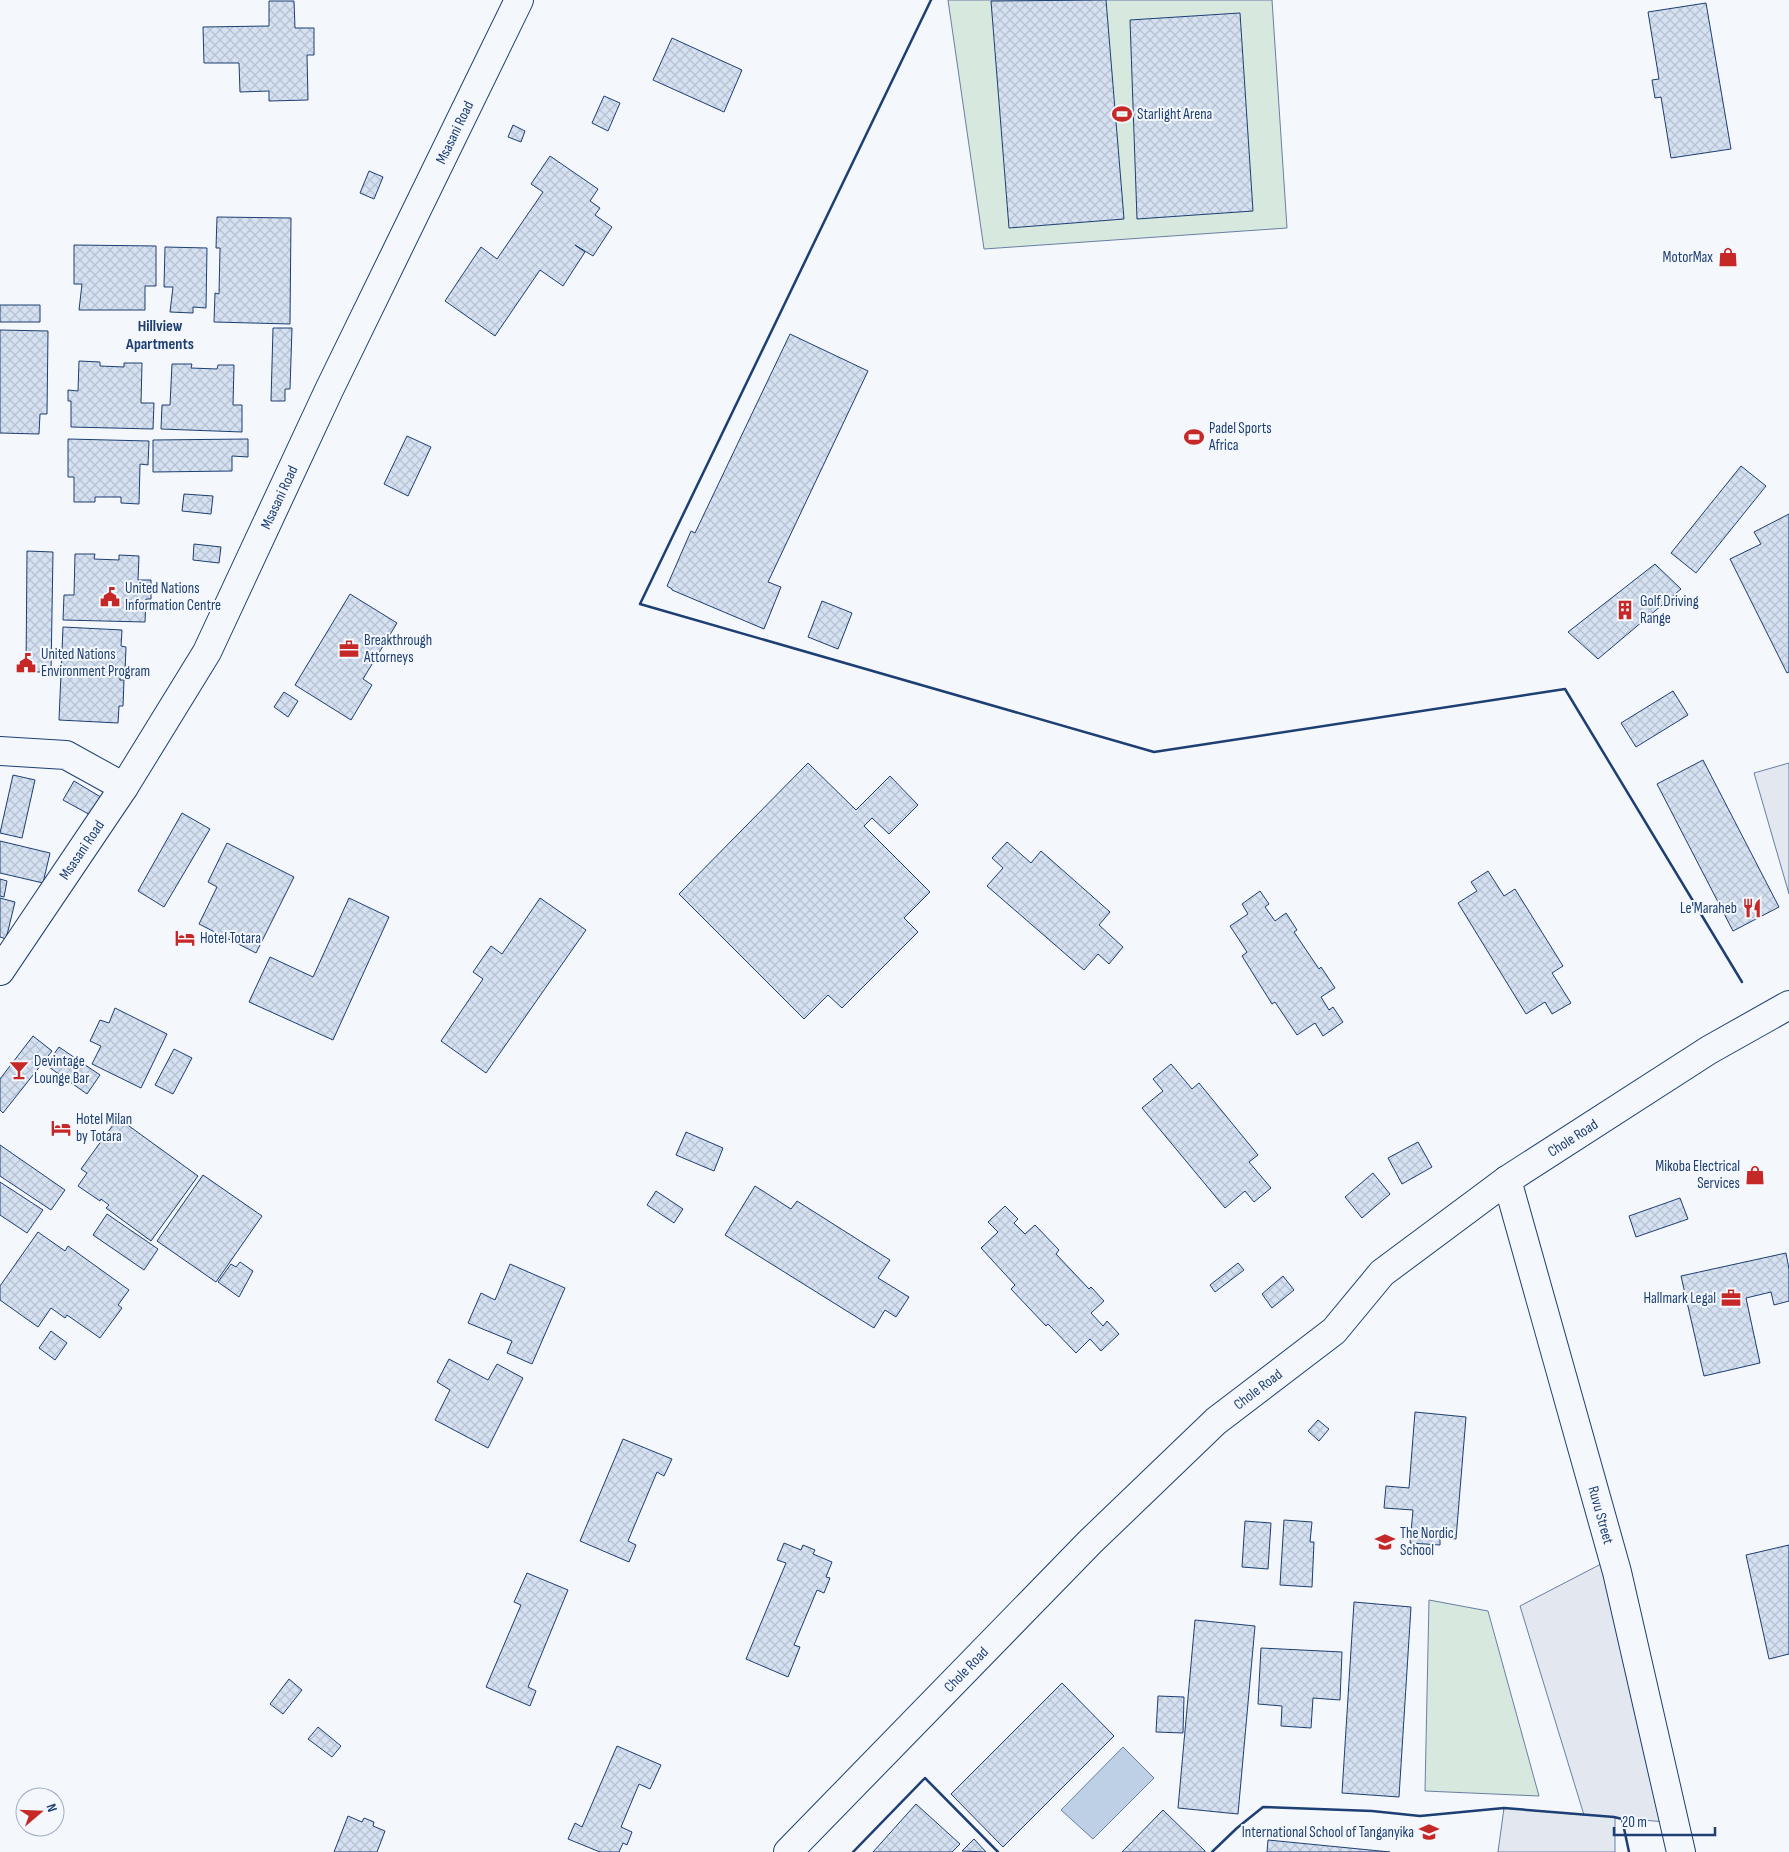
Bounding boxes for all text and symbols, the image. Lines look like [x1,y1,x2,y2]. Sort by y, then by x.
street label: Msasani Road [431,98,478,167]
sports icon: Starlight Arena [1111,103,1133,125]
place label: Starlight Arena [1137,105,1213,124]
shop icon: MotorMax [1717,246,1739,268]
place label: MotorMax [1663,248,1713,267]
district label: Hillview Apartments [125,317,194,354]
place label: Padel Sports Africa [1208,419,1272,455]
sports icon: Padel Sports Africa [1183,426,1205,448]
street label: Msasani Road [256,463,302,532]
place label: United Nations Information Centre [125,579,221,615]
public building icon: United Nations Information Centre [99,586,121,608]
place label: Golf Driving Range [1640,592,1699,628]
building icon: Golf Driving Range [1614,599,1636,621]
place label: Breakthrough Attorneys [363,631,432,667]
office icon: Breakthrough Attorneys [338,638,360,660]
place label: United Nations Environment Program [41,645,150,681]
public building icon: United Nations Environment Program [15,652,37,674]
street label: Msasani Road [55,817,108,883]
restaurant icon: Le'Maraheb [1741,897,1763,919]
place label: Le'Maraheb [1680,899,1737,918]
hotel icon: Hotel Totara [174,927,196,949]
place label: Hotel Totara [200,929,261,948]
place label: Devintage Lounge Bar [34,1052,90,1088]
bar icon: Devintage Lounge Bar [8,1059,30,1081]
place label: Hotel Milan by Totara [76,1110,132,1146]
street label: Chole Road [1544,1115,1601,1161]
hotel icon: Hotel Milan by Totara [50,1117,72,1139]
place label: Mikoba Electrical Services [1655,1157,1740,1193]
shop icon: Mikoba Electrical Services [1744,1164,1766,1186]
office icon: Hallmark Legal [1720,1287,1742,1309]
place label: Hallmark Legal [1643,1289,1716,1308]
street label: Chole Road [1230,1365,1286,1414]
street label: Ruvu Street [1584,1484,1618,1547]
place label: The Nordic School [1400,1524,1454,1560]
school or university icon: The Nordic School [1374,1531,1396,1553]
street label: Chole Road [940,1643,992,1696]
north arrow [15,1787,65,1837]
text: N [43,1802,61,1814]
scale bar [1614,1804,1715,1836]
text: 20 m [1622,1813,1647,1832]
school or university icon: International School of Tanganyika [1418,1821,1440,1843]
place label: International School of Tanganyika [1242,1823,1414,1842]

